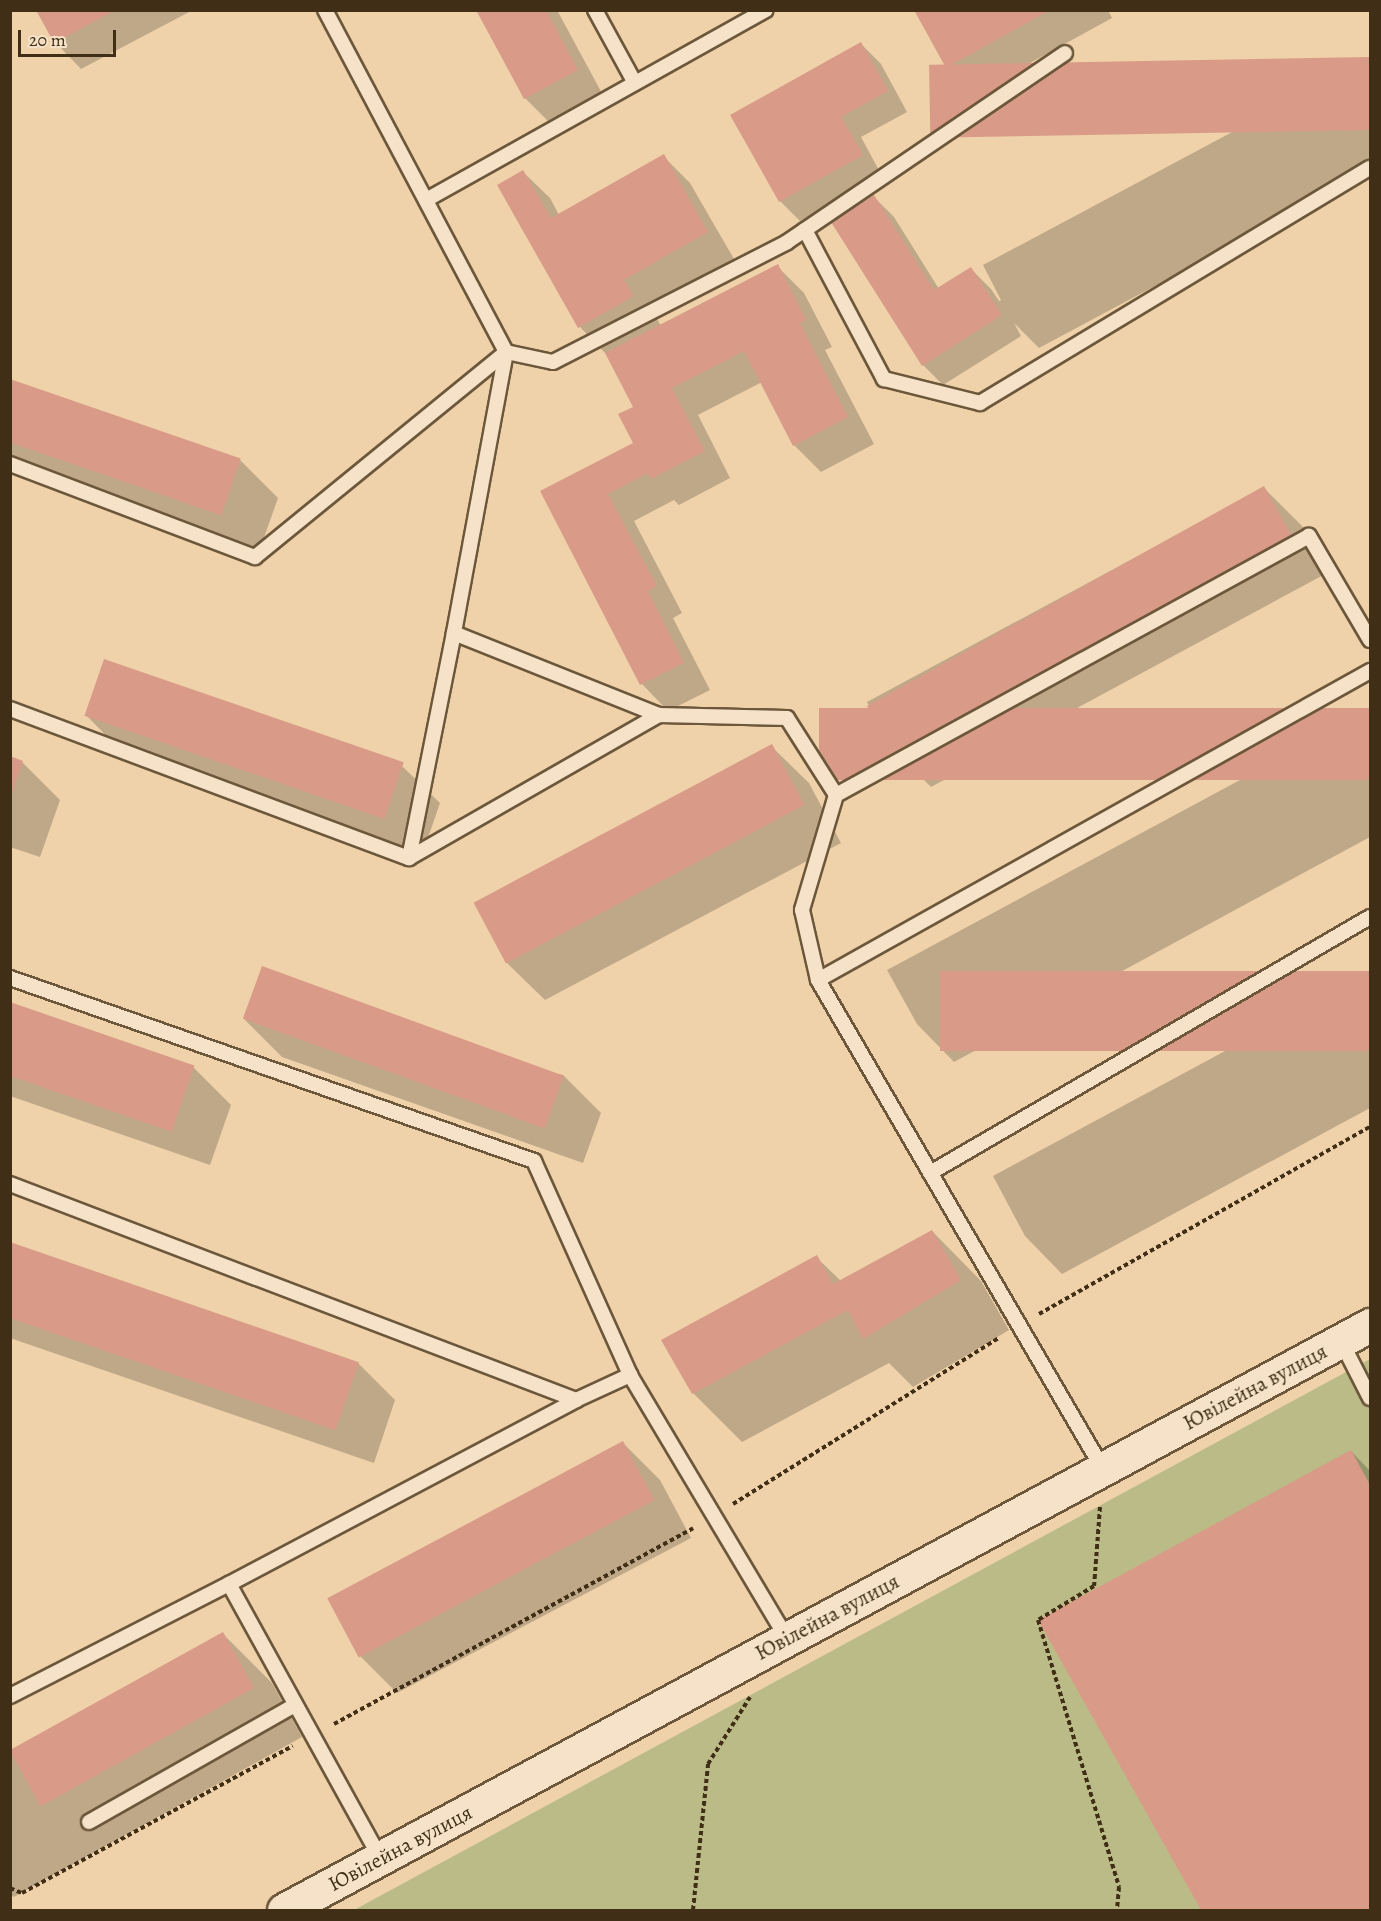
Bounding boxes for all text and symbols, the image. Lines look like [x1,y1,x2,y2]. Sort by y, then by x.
scale bar [21,18,118,56]
text: 20 m [29,28,66,52]
street label: Ювілейна вулиця [1179,1338,1331,1436]
street label: Ювілейна вулиця [751,1568,903,1666]
street label: Ювілейна вулиця [324,1799,476,1897]

